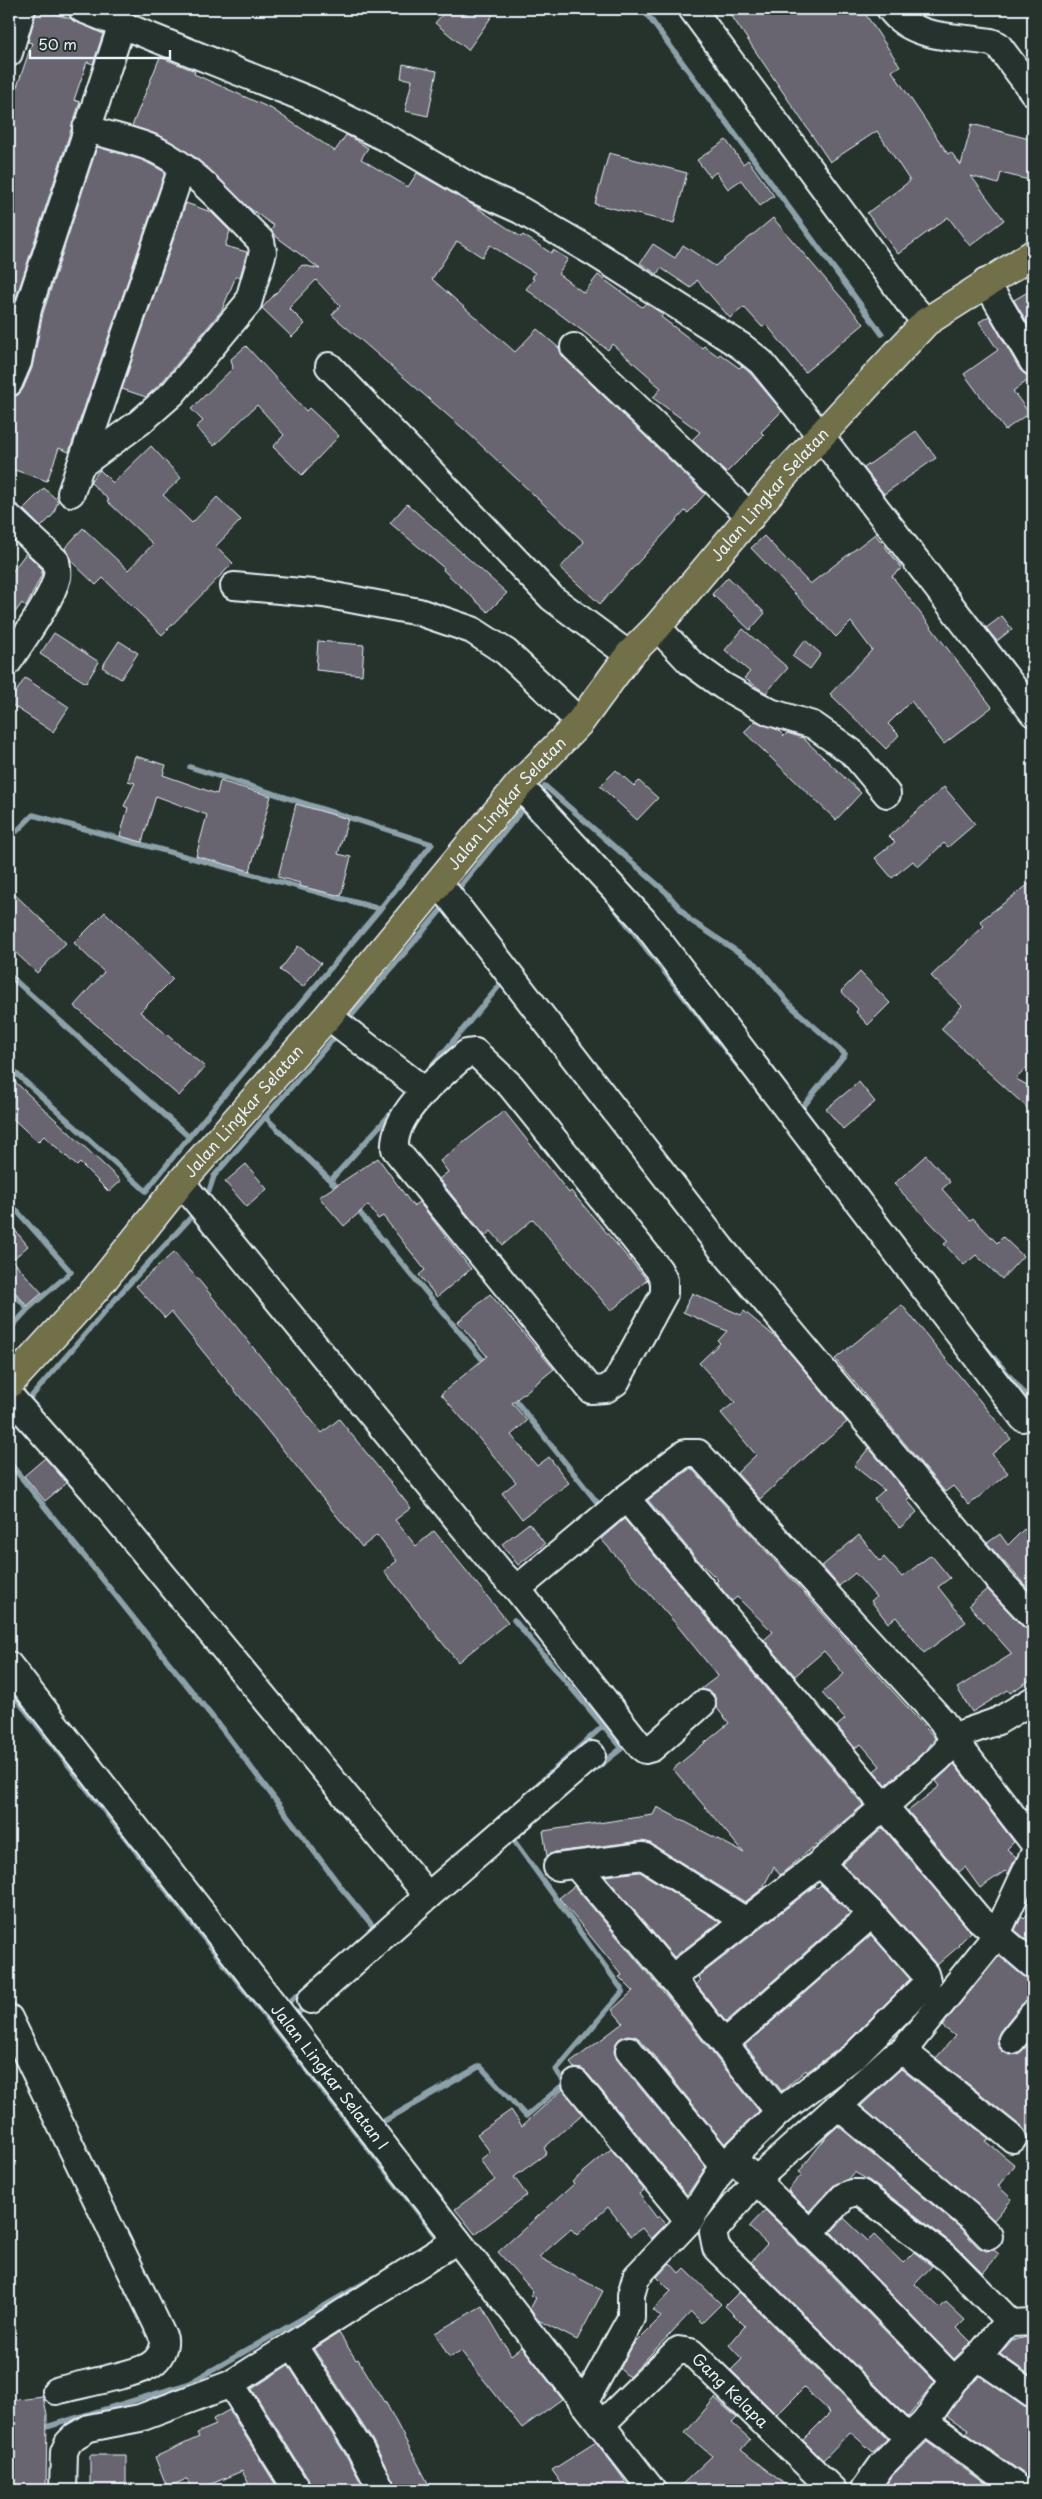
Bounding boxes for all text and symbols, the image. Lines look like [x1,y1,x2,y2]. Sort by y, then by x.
scale bar [30,28,170,60]
text: 50 m [38,32,77,55]
street label: Jalan Lingkar Selatan [704,422,833,566]
street label: Jalan Lingkar Selatan [441,731,571,874]
street label: Jalan Lingkar Selatan [178,1039,308,1182]
street label: Jalan Lingkar Selatan I [266,1998,395,2154]
street label: Gang Kelapa [687,2346,775,2433]

